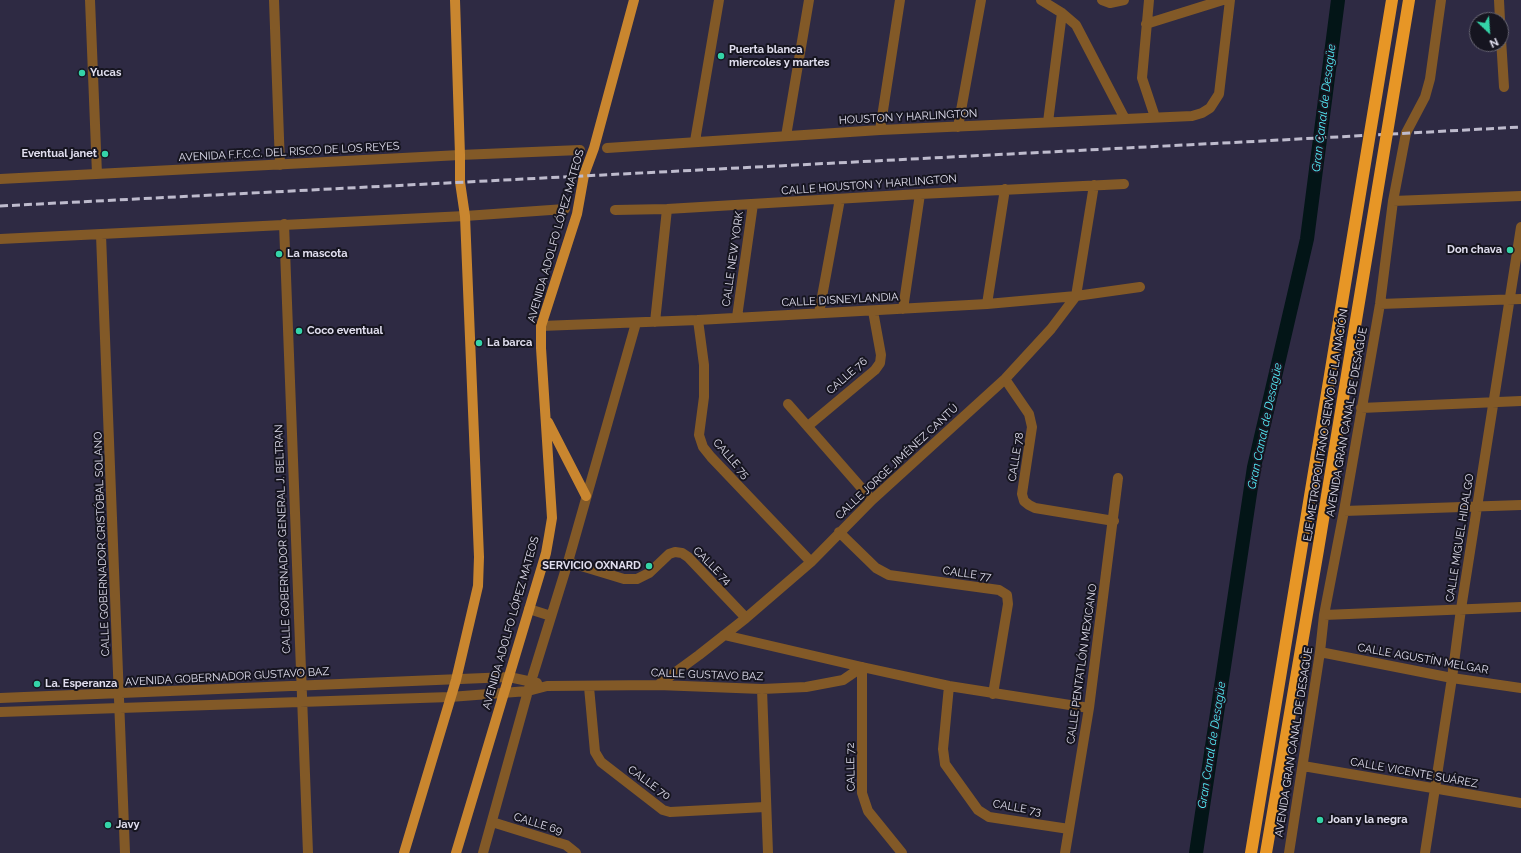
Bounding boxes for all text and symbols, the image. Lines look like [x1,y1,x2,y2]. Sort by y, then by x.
north arrow [1469,12,1509,52]
text: N [1487,35,1500,50]
place label: Puerta blanca miercoles y martes [729,43,829,69]
water label: Gran Canal de Desagüe [1309,43,1339,173]
marker: Puerta blanca miercoles y martes [716,51,726,61]
place label: Yucas [90,66,121,80]
marker: Yucas [77,68,87,78]
street label: HOUSTON Y HARLINGTON [838,107,978,127]
street label: AVENIDA F.F.C.C. DEL RISCO DE LOS REYES [178,140,400,164]
place label: Eventual janet [21,147,97,161]
street label: AVENIDA ADOLFO LÓPEZ MATEOS [525,148,587,324]
marker: Eventual janet [100,149,110,159]
street label: CALLE HOUSTON Y HARLINGTON [781,172,957,198]
street label: CALLE NEW YORK [720,211,746,307]
place label: Don chava [1447,243,1502,257]
marker: Don chava [1505,245,1515,255]
place label: La mascota [287,247,348,261]
marker: La mascota [274,249,284,259]
street label: CALLE DISNEYLANDIA [781,290,899,310]
street label: EJE METROPOLITANO SIERVO DE LA NACIÓN [1301,308,1351,542]
place label: Coco eventual [307,324,383,338]
marker: Coco eventual [294,326,304,336]
street label: AVENIDA GRAN CANAL DE DESAGÜE [1324,326,1370,518]
place label: La barca [487,336,532,350]
marker: La barca [474,338,484,348]
street label: CALLE 76 [824,355,870,397]
water label: Gran Canal de Desagüe [1245,362,1285,490]
street label: CALLE JORGE JIMÉNEZ CANTÚ [833,402,961,522]
street label: CALLE GOBERNADOR GENERAL J. BELTRAN [272,424,294,654]
street label: CALLE GOBERNADOR CRISTÓBAL SOLANO [91,431,113,657]
street label: CALLE 78 [1006,431,1026,483]
street label: CALLE 75 [710,436,752,482]
street label: CALLE MIGUEL HIDALGO [1443,473,1477,603]
street label: AVENIDA ADOLFO LÓPEZ MATEOS [480,535,542,711]
street label: CALLE 74 [690,544,734,588]
place label: SERVICIO OXNARD [542,559,641,573]
marker: SERVICIO OXNARD [644,561,654,571]
street label: CALLE 77 [942,564,992,584]
street label: CALLE PENTATLÓN MEXICANO [1064,583,1100,745]
street label: CALLE AGUSTÍN MELGAR [1356,641,1490,677]
street label: AVENIDA GRAN CANAL DE DESAGÜE [1272,646,1316,838]
street label: AVENIDA GOBERNADOR GUSTAVO BAZ [124,665,330,689]
street label: CALLE GUSTAVO BAZ [651,666,763,684]
place label: La. Esperanza [45,677,117,691]
marker: La. Esperanza [32,679,42,689]
water label: Gran Canal de Desagüe [1195,680,1229,810]
street label: CALLE 72 [844,742,858,792]
street label: CALLE VICENTE SUÁREZ [1349,755,1479,791]
street label: CALLE 70 [625,763,673,803]
street label: CALLE 73 [992,797,1042,819]
street label: CALLE 69 [512,810,564,838]
place label: Joan y la negra [1328,813,1407,827]
marker: Joan y la negra [1315,815,1325,825]
place label: Javy [116,818,139,832]
marker: Javy [103,820,113,830]

